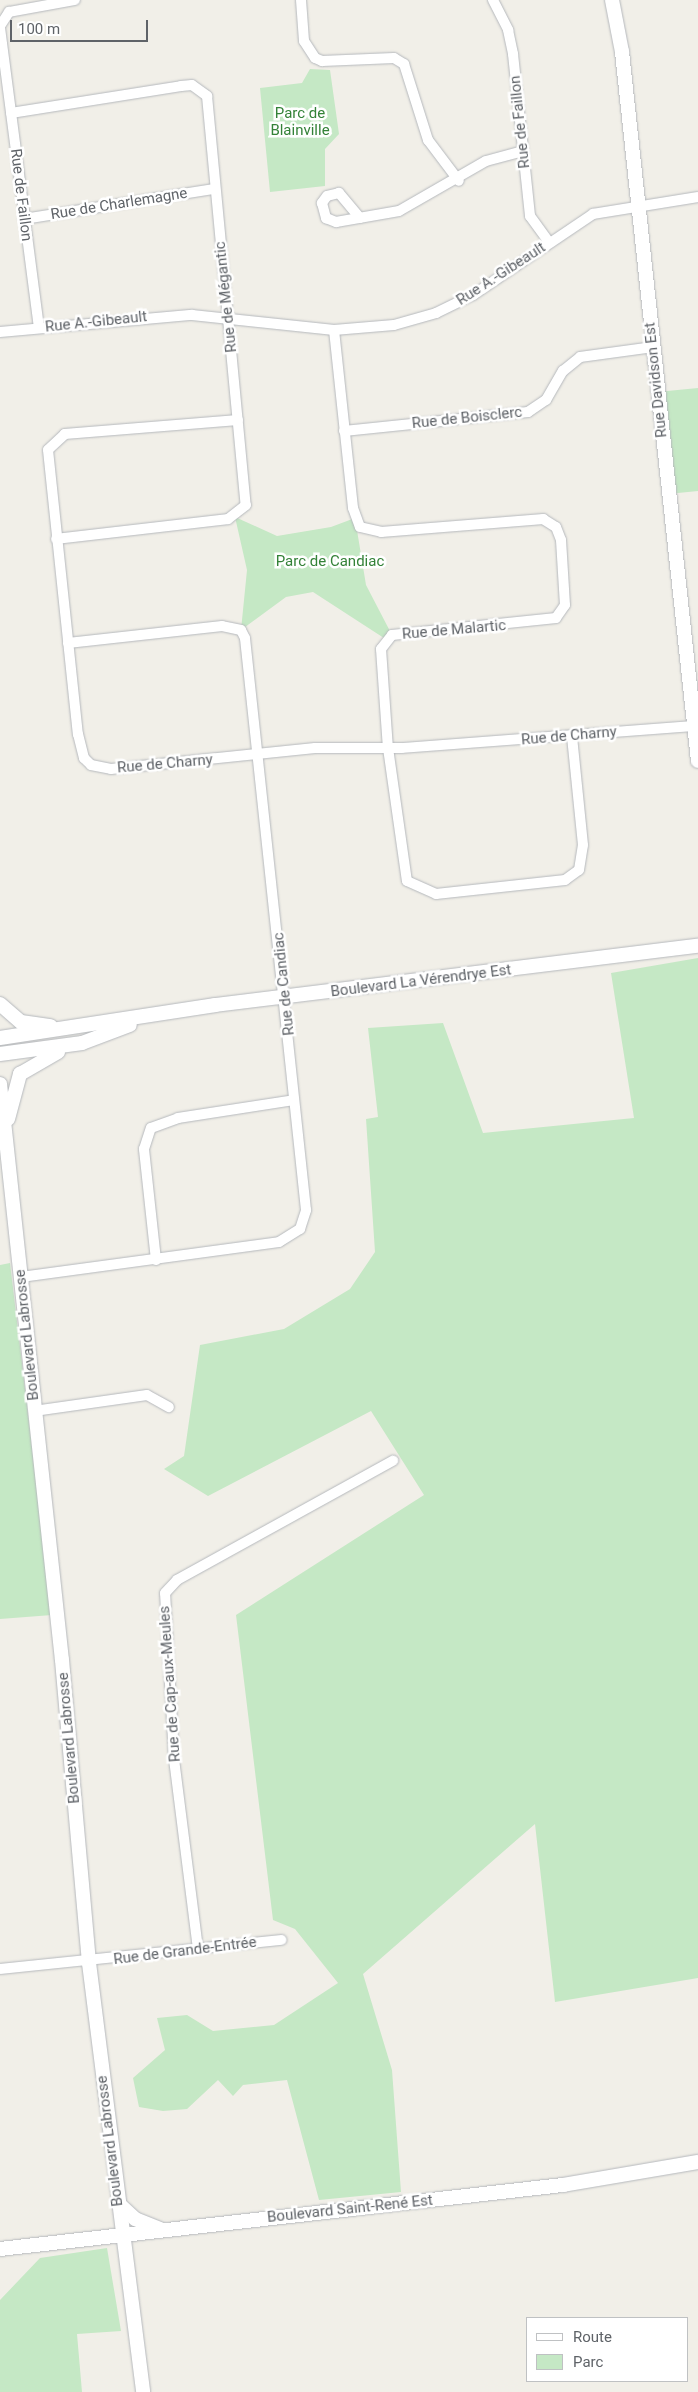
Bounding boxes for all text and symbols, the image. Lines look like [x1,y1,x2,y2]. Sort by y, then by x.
scale bar [12,10,150,42]
text: 100 m [18,20,60,38]
street label: Rue de Faillon [506,75,534,169]
park label: Parc de Blainville [270,104,330,139]
street label: Rue de Faillon [6,148,36,242]
street label: Rue de Charlemagne [49,184,189,224]
street label: Rue A.-Gibeault [453,239,549,309]
street label: Rue de Mégantic [211,241,241,353]
street label: Rue A.-Gibeault [44,308,148,336]
street label: Rue Davidson Est [641,321,671,439]
street label: Rue de Boisclerc [411,403,523,433]
park label: Parc de Candiac [276,553,384,571]
street label: Rue de Malartic [401,616,507,644]
street label: Rue de Charny [520,723,618,749]
street label: Rue de Charny [116,751,214,777]
street label: Rue de Candiac [270,932,298,1036]
street label: Boulevard La Vérendrye Est [330,961,512,1001]
street label: Boulevard Labrosse [11,1269,43,1401]
street label: Rue de Cap-aux-Meules [156,1605,184,1763]
street label: Boulevard Labrosse [54,1672,84,1804]
street label: Rue de Grande-Entrée [112,1933,258,1969]
street label: Boulevard Labrosse [93,2075,127,2207]
street label: Boulevard Saint-René Est [266,2191,434,2227]
legend [526,2317,688,2382]
text: Route [573,2328,612,2346]
text: Parc [573,2353,603,2371]

